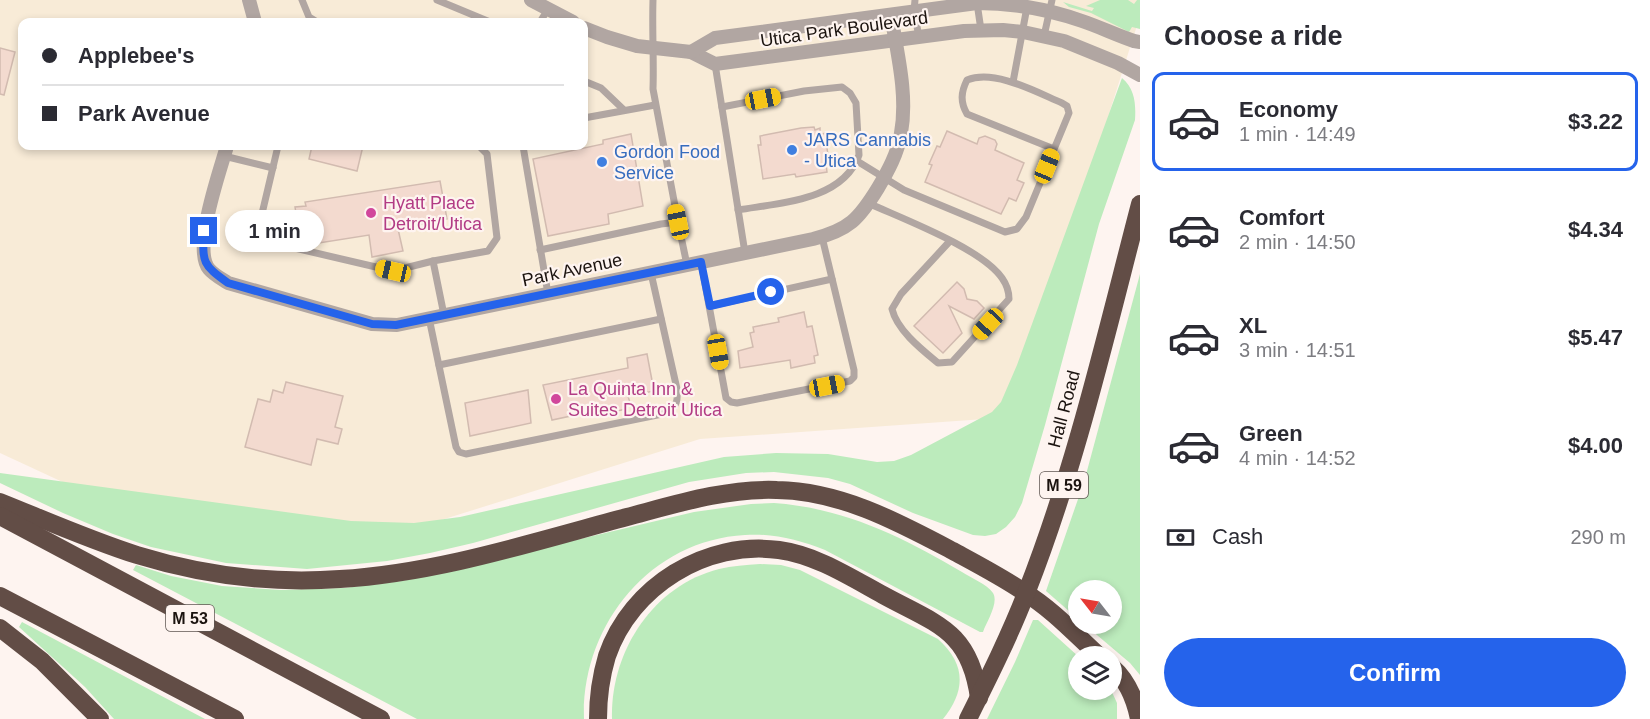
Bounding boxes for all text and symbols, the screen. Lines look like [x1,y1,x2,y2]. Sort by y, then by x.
street label: Utica Park Boulevard [759,7,929,51]
text: Choose a ride [1164,21,1343,51]
text: Applebee's [78,43,195,68]
car [744,87,782,111]
icon: car [1167,95,1221,149]
text: Economy [1239,97,1338,122]
text: Park Avenue [78,101,210,126]
text: $3.22 [1568,109,1623,134]
text: 1 min · 14:49 [1239,123,1356,145]
place label: JARS Cannabis - Utica [804,130,931,171]
place label: Gordon Food Service [614,142,720,183]
marker: JARS Cannabis - Utica [785,143,799,157]
car [1032,146,1062,186]
marker: Gordon Food Service [595,155,609,169]
place label: Hyatt Place Detroit/Utica [383,193,483,234]
car [665,203,691,241]
icon: car [1167,203,1221,257]
text: Comfort [1239,205,1325,230]
marker: Hyatt Place Detroit/Utica [364,206,378,220]
callout: 1 min [225,210,324,252]
route end [190,217,217,244]
text: $4.34 [1568,217,1623,242]
text: 1 min [248,220,301,242]
text: 2 min · 14:50 [1239,231,1356,253]
street label: Park Avenue [520,250,624,290]
car [373,258,413,284]
route start [757,278,784,305]
car [969,305,1007,343]
icon: car [1167,311,1221,365]
text: XL [1239,313,1267,338]
text: $5.47 [1568,325,1623,350]
car [706,333,730,371]
text: 3 min · 14:51 [1239,339,1356,361]
street label: Hall Road [1044,368,1084,450]
car [808,374,846,398]
place label: La Quinta Inn & Suites Detroit Utica [568,379,723,420]
marker: La Quinta Inn & Suites Detroit Utica [549,392,563,406]
icon: car [1167,419,1221,473]
text: Green [1239,421,1303,446]
text: $4.00 [1568,433,1623,458]
text: 4 min · 14:52 [1239,447,1356,469]
road number: M 59 [1040,472,1088,498]
icon: cash [1164,521,1197,554]
text: Cash [1212,524,1263,549]
text: 290 m [1570,526,1626,548]
north arrow [1068,580,1122,634]
map controls [1068,580,1122,700]
road number: M 53 [166,605,214,631]
button: Confirm [1164,638,1626,707]
button: layers [1068,646,1122,700]

